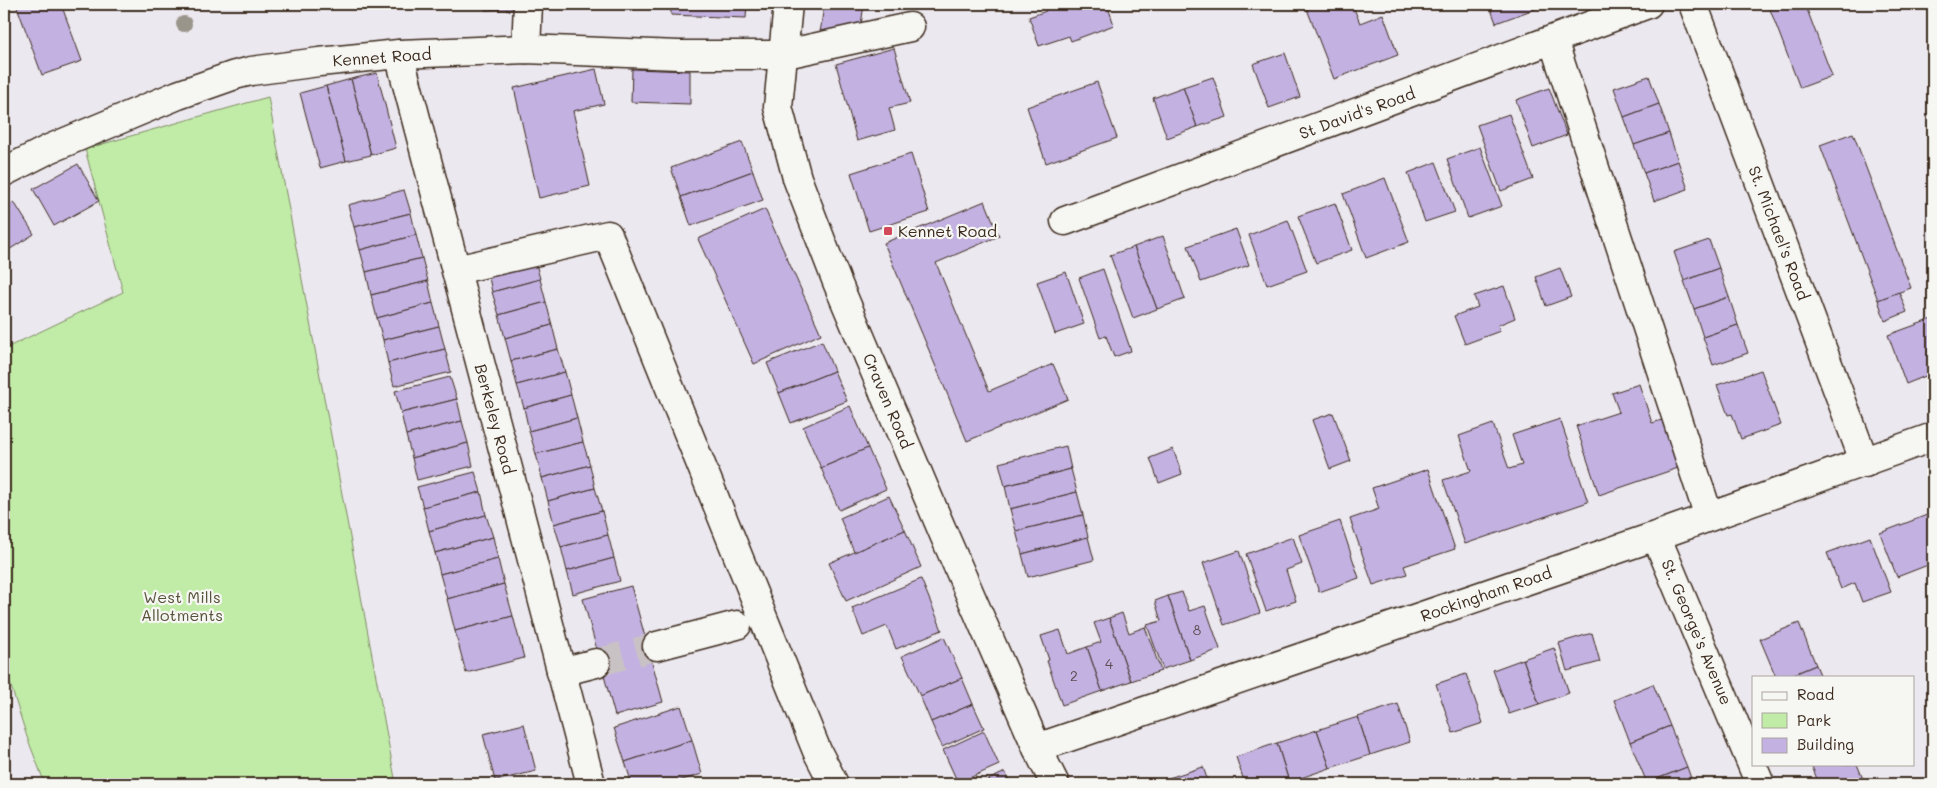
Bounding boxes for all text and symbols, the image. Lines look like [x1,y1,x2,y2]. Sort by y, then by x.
street label: Kennet Road [332,43,432,70]
street label: St David's Road [1296,82,1418,143]
street label: St. Michael's Road [1744,163,1815,303]
place label: Kennet Road [898,220,997,241]
marker: Kennet Road [882,225,894,237]
street label: Craven Road [859,350,918,452]
street label: Berkeley Road [471,361,520,476]
street label: St. George's Avenue [1657,556,1738,708]
street label: Rockingham Road [1417,561,1554,626]
park label: West Mills Allotments [141,586,223,625]
house number: 8 [1193,620,1201,639]
house number: 4 [1105,654,1114,673]
house number: 2 [1070,666,1078,685]
legend [1752,676,1914,766]
text: Road [1797,684,1834,704]
text: Park [1797,710,1831,730]
text: Building [1797,734,1854,754]

